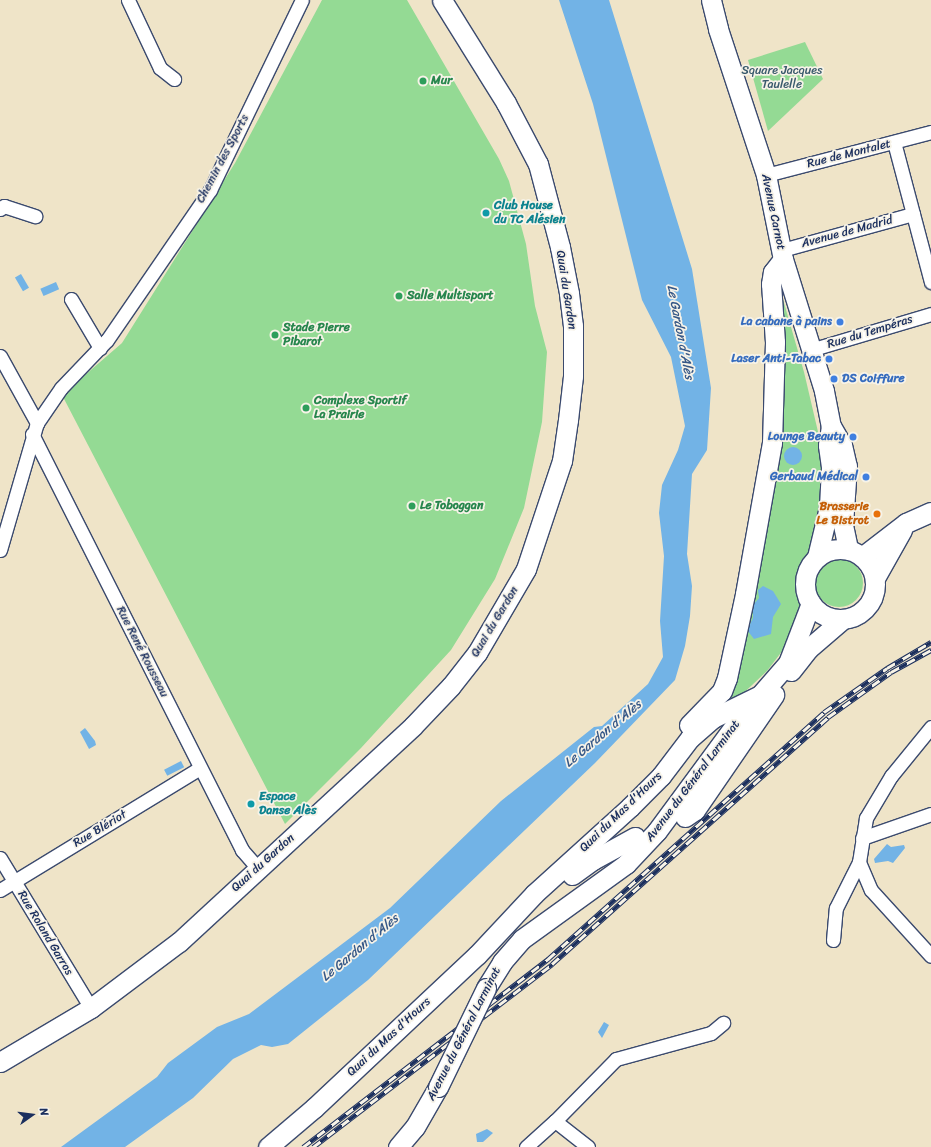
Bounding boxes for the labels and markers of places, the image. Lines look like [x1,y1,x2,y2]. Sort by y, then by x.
place label: Mur [431,74,452,88]
marker: Mur [418,76,428,86]
place label: Club House du TC Alésien [494,199,566,227]
marker: Club House du TC Alésien [481,208,491,218]
place label: Salle Multisport [407,289,492,303]
marker: Salle Multisport [394,291,404,301]
place label: La cabane à pains [741,315,832,329]
marker: La cabane à pains [835,317,845,327]
place label: Stade Pierre Pibarot [283,321,350,349]
marker: Stade Pierre Pibarot [270,330,280,340]
place label: Laser Anti-Tabac [731,352,821,366]
marker: Laser Anti-Tabac [824,354,834,364]
place label: DS Coiffure [842,372,905,386]
marker: DS Coiffure [829,374,839,384]
place label: Complexe Sportif La Prairie [314,394,406,422]
marker: Complexe Sportif La Prairie [301,403,311,413]
place label: Lounge Beauty [768,430,845,444]
marker: Lounge Beauty [848,432,858,442]
place label: Gerbaud Médical [770,470,858,484]
marker: Gerbaud Médical [861,472,871,482]
place label: Le Toboggan [420,499,484,513]
place label: Brasserie Le Bistrot [816,500,869,528]
marker: Le Toboggan [407,501,417,511]
marker: Brasserie Le Bistrot [872,509,882,519]
place label: Espace Danse Alès [259,790,316,818]
marker: Espace Danse Alès [246,799,256,809]

